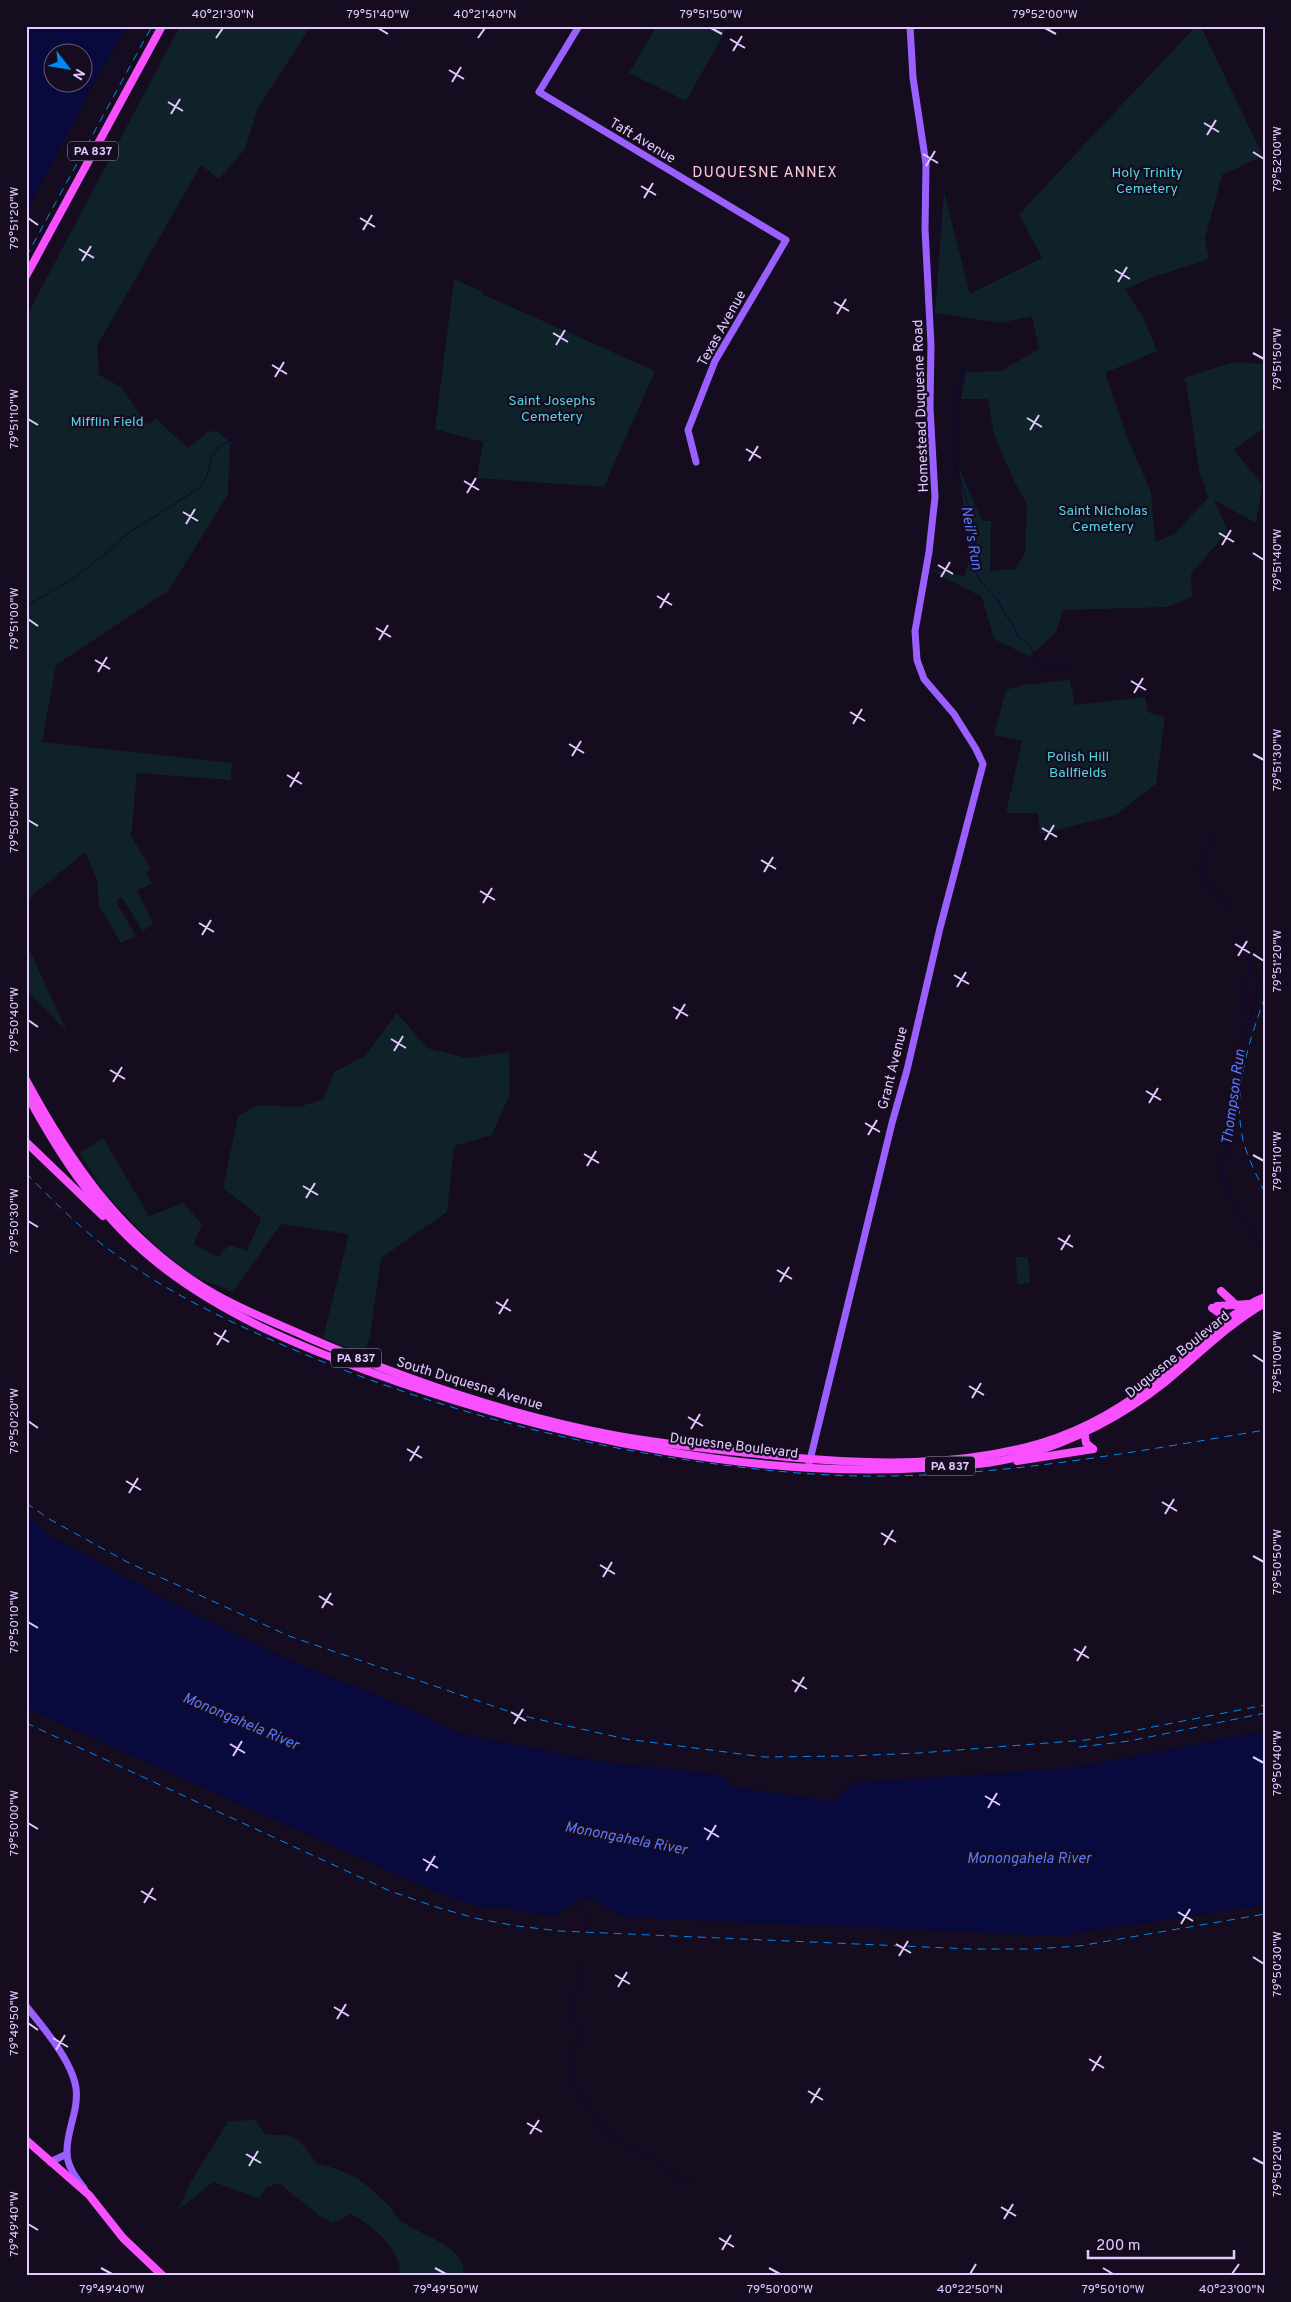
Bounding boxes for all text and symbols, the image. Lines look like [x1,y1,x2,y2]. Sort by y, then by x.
text: 40°21'30"N [192,7,254,23]
text: 79°51'40"W [347,7,409,23]
text: 40°21'40"N [454,7,516,23]
text: 79°51'50"W [680,7,742,23]
text: 79°52'00"W [1012,7,1078,23]
north arrow [42,42,92,92]
text: N [68,65,88,83]
street label: Taft Avenue [606,115,678,168]
text: 79°52'00"W [1270,126,1286,192]
road number: PA 837 [68,142,118,160]
district label: DUQUESNE ANNEX [692,164,838,183]
park label: Holy Trinity Cemetery [1111,165,1183,198]
text: 79°51'20"W [7,187,23,249]
street label: Texas Avenue [694,288,750,370]
street label: Homestead Duquesne Road [910,319,933,493]
text: 79°51'50"W [1270,328,1286,390]
text: 79°51'10"W [7,389,23,449]
park label: Saint Josephs Cemetery [508,393,596,426]
park label: Mifflin Field [70,414,144,431]
park label: Saint Nicholas Cemetery [1058,503,1148,536]
water label: Neil's Run [956,505,985,572]
text: 79°51'40"W [1270,529,1286,591]
text: 79°51'00"W [7,587,23,651]
text: 79°51'30"W [1270,729,1286,791]
park label: Polish Hill Ballfields [1047,749,1109,782]
text: 79°50'50"W [7,787,23,853]
text: 79°51'20"W [1270,930,1286,992]
text: 79°50'40"W [7,987,23,1053]
street label: Grant Avenue [875,1025,912,1112]
water label: Thompson Run [1218,1048,1251,1146]
text: 79°51'10"W [1270,1131,1286,1191]
text: 79°50'30"W [7,1188,23,1254]
street label: Duquesne Boulevard [1122,1308,1234,1402]
text: 79°51'00"W [1270,1330,1286,1394]
road number: PA 837 [331,1349,381,1368]
street label: South Duquesne Avenue [394,1354,545,1415]
text: 79°50'20"W [7,1388,23,1454]
street label: Duquesne Boulevard [669,1430,799,1463]
road number: PA 837 [925,1456,975,1475]
text: 79°50'50"W [1270,1529,1286,1595]
text: 79°50'10"W [7,1590,23,1654]
water label: Monongahela River [179,1689,303,1756]
text: 79°50'40"W [1270,1730,1286,1796]
text: 79°50'00"W [7,1790,23,1856]
water label: Monongahela River [563,1818,690,1861]
water label: Monongahela River [967,1850,1093,1869]
text: 79°50'30"W [1270,1931,1286,1997]
text: 79°49'50"W [7,1990,23,2056]
text: 79°50'20"W [1270,2131,1286,2197]
text: 79°49'40"W [7,2191,23,2257]
scale bar [1088,2227,1235,2259]
text: 200 m [1096,2237,1141,2256]
text: 79°49'40"W [79,2282,145,2298]
text: 79°49'50"W [413,2282,479,2298]
text: 79°50'00"W [747,2282,813,2298]
text: 40°22'50"N [937,2282,1003,2298]
text: 79°50'10"W [1081,2282,1145,2298]
text: 40°23'00"N [1199,2282,1265,2298]

